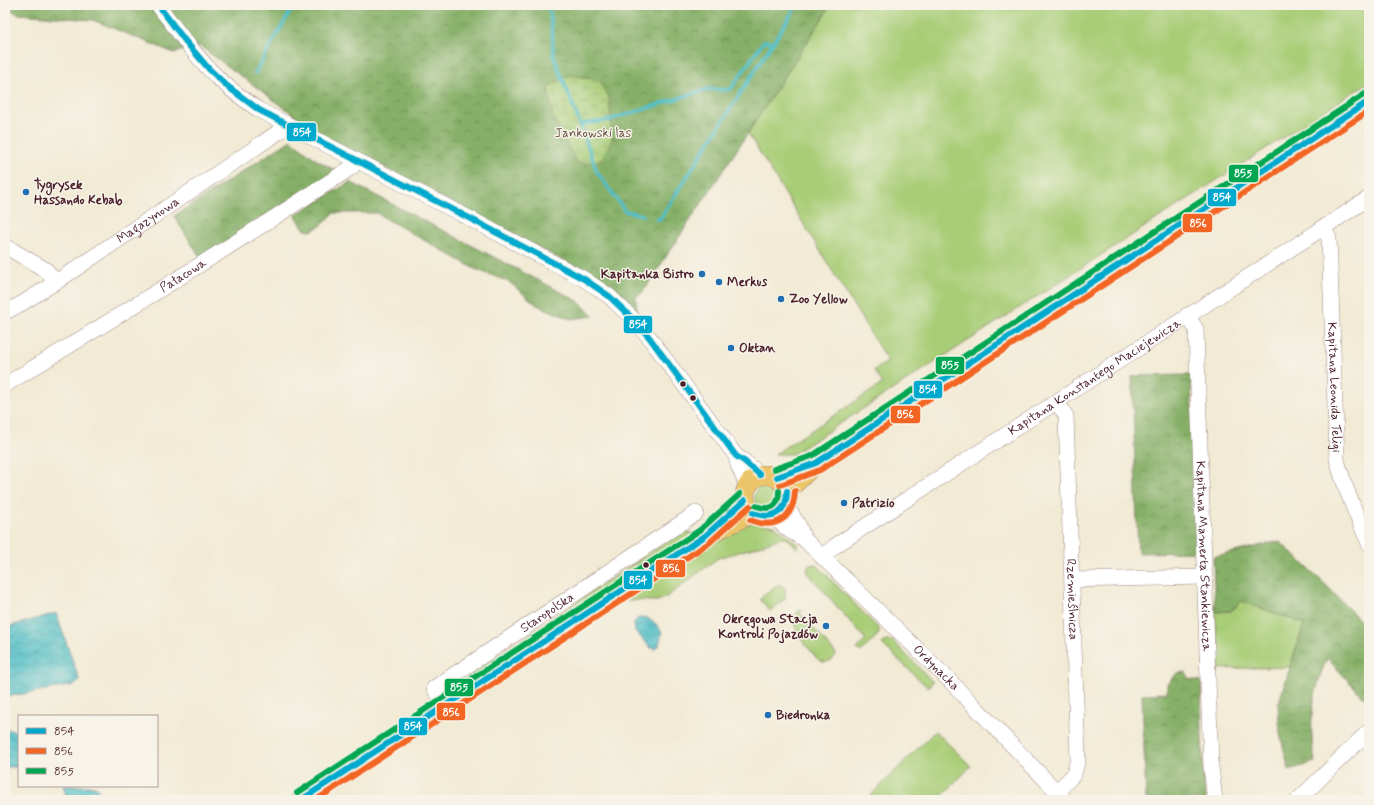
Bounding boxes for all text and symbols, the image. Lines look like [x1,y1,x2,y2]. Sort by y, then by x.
line badge: 854 [286,122,317,142]
park label: Jankowski las [555,125,631,142]
text: 854 [293,126,312,140]
line badge: 855 [1228,164,1259,183]
text: 855 [1234,167,1252,181]
place label: Tygrysek Hassando Kebab [34,177,123,209]
marker: Tygrysek Hassando Kebab [21,187,31,197]
line badge: 854 [1207,188,1237,207]
text: 854 [1213,191,1232,205]
street label: Magazynowa [113,193,183,247]
line badge: 856 [1182,213,1213,233]
text: 856 [1189,217,1207,231]
street label: Pałacowa [156,254,210,296]
place label: Kapitanka Bistro [601,266,695,283]
marker: Kapitanka Bistro [697,269,707,279]
place label: Merkus [727,274,767,291]
marker: Merkus [714,277,724,287]
place label: Zoo Yellow [789,291,848,308]
marker: Zoo Yellow [776,294,786,304]
street label: Kapitana Konstantego Maciejewicza [1005,314,1185,439]
line badge: 854 [623,315,653,334]
text: 854 [629,318,648,332]
street label: Kapitana Leonida Teligi [1324,322,1345,453]
place label: Oktan [739,340,776,357]
marker: Oktan [726,343,736,353]
line badge: 855 [935,356,965,375]
text: 855 [941,359,959,373]
unlabelled marker [678,379,688,389]
line badge: 854 [913,380,943,399]
text: 854 [919,383,938,397]
unlabelled marker [688,393,698,403]
line badge: 856 [890,405,921,424]
text: 856 [896,408,914,422]
street label: Kapitana Mamerta Stankiewicza [1192,461,1216,652]
place label: Patrizio [852,495,895,512]
marker: Patrizio [839,498,849,508]
street label: Rzemieślnicza [1062,558,1082,640]
line badge: 856 [655,559,686,578]
unlabelled marker [641,560,651,570]
text: 856 [662,562,680,576]
line badge: 854 [623,570,653,590]
text: 854 [629,574,648,588]
street label: Staropolska [517,589,577,637]
place label: Okręgowa Stacja Kontroli Pojazdów [718,611,818,644]
marker: Okręgowa Stacja Kontroli Pojazdów [821,621,831,631]
street label: Ordynacka [909,641,963,694]
line badge: 855 [444,678,474,697]
text: 855 [450,681,468,695]
line badge: 856 [436,702,466,721]
text: 856 [442,706,460,720]
place label: Biedronka [776,707,831,724]
marker: Biedronka [763,710,773,720]
legend [18,715,158,787]
line badge: 854 [398,717,428,736]
text: 854 [404,720,423,734]
text: 854 [54,724,74,740]
text: 856 [54,744,73,760]
text: 855 [54,764,74,780]

